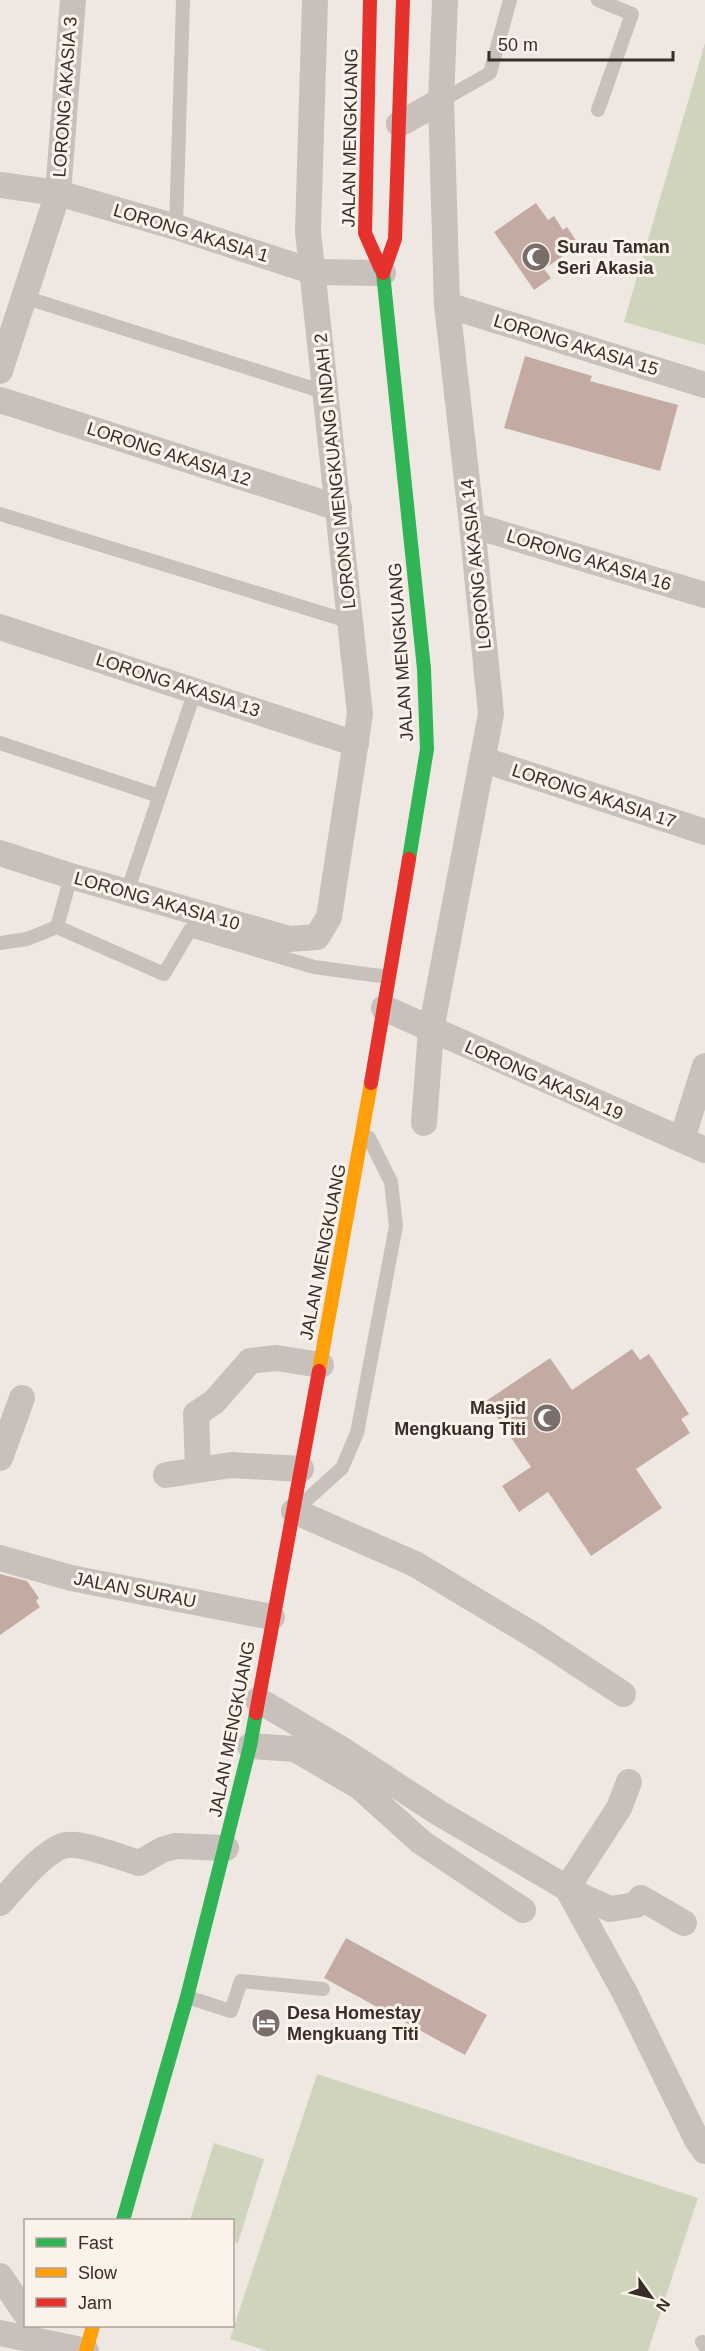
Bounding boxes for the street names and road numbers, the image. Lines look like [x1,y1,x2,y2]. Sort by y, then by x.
street label: LORONG AKASIA 3 [49,16,81,178]
street label: JALAN MENGKUANG [338,48,362,228]
street label: LORONG AKASIA 1 [111,200,271,266]
street label: LORONG AKASIA 15 [491,310,661,380]
street label: LORONG MENGKUANG INDAH 2 [311,332,359,610]
street label: LORONG AKASIA 12 [85,418,253,490]
street label: LORONG AKASIA 14 [457,478,495,650]
street label: LORONG AKASIA 16 [504,525,674,595]
street label: JALAN MENGKUANG [385,562,417,742]
street label: LORONG AKASIA 13 [94,649,262,721]
street label: LORONG AKASIA 17 [510,760,678,832]
street label: LORONG AKASIA 10 [72,868,242,934]
street label: LORONG AKASIA 19 [462,1036,626,1124]
street label: JALAN MENGKUANG [296,1162,350,1342]
street label: JALAN SURAU [72,1568,198,1612]
street label: JALAN MENGKUANG [205,1639,259,1819]

